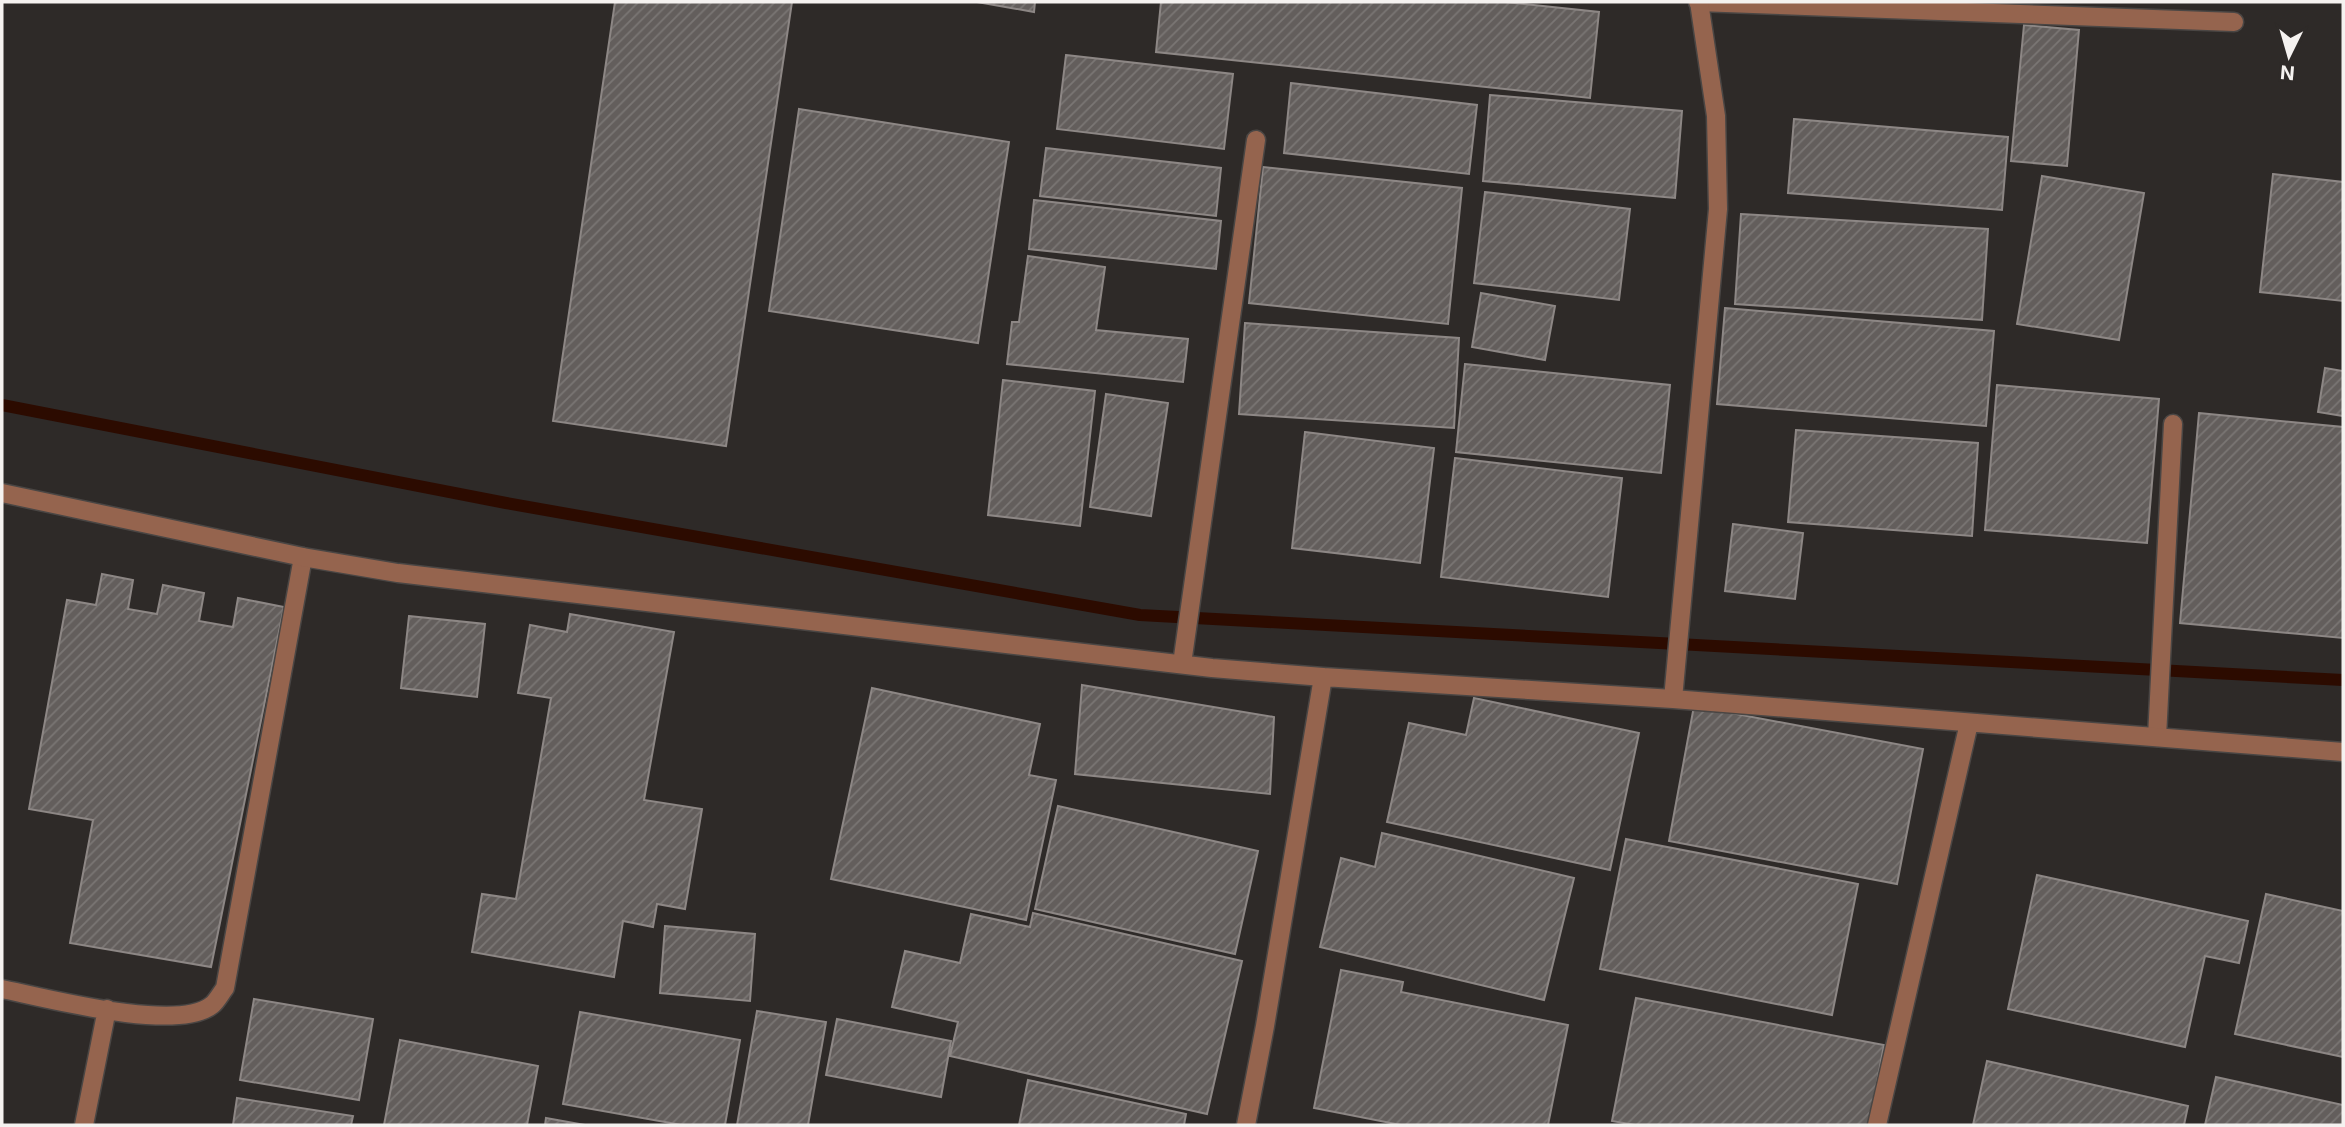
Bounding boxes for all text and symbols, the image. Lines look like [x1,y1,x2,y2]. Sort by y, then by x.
north arrow [2254,21,2324,91]
text: N [2279,60,2296,85]

